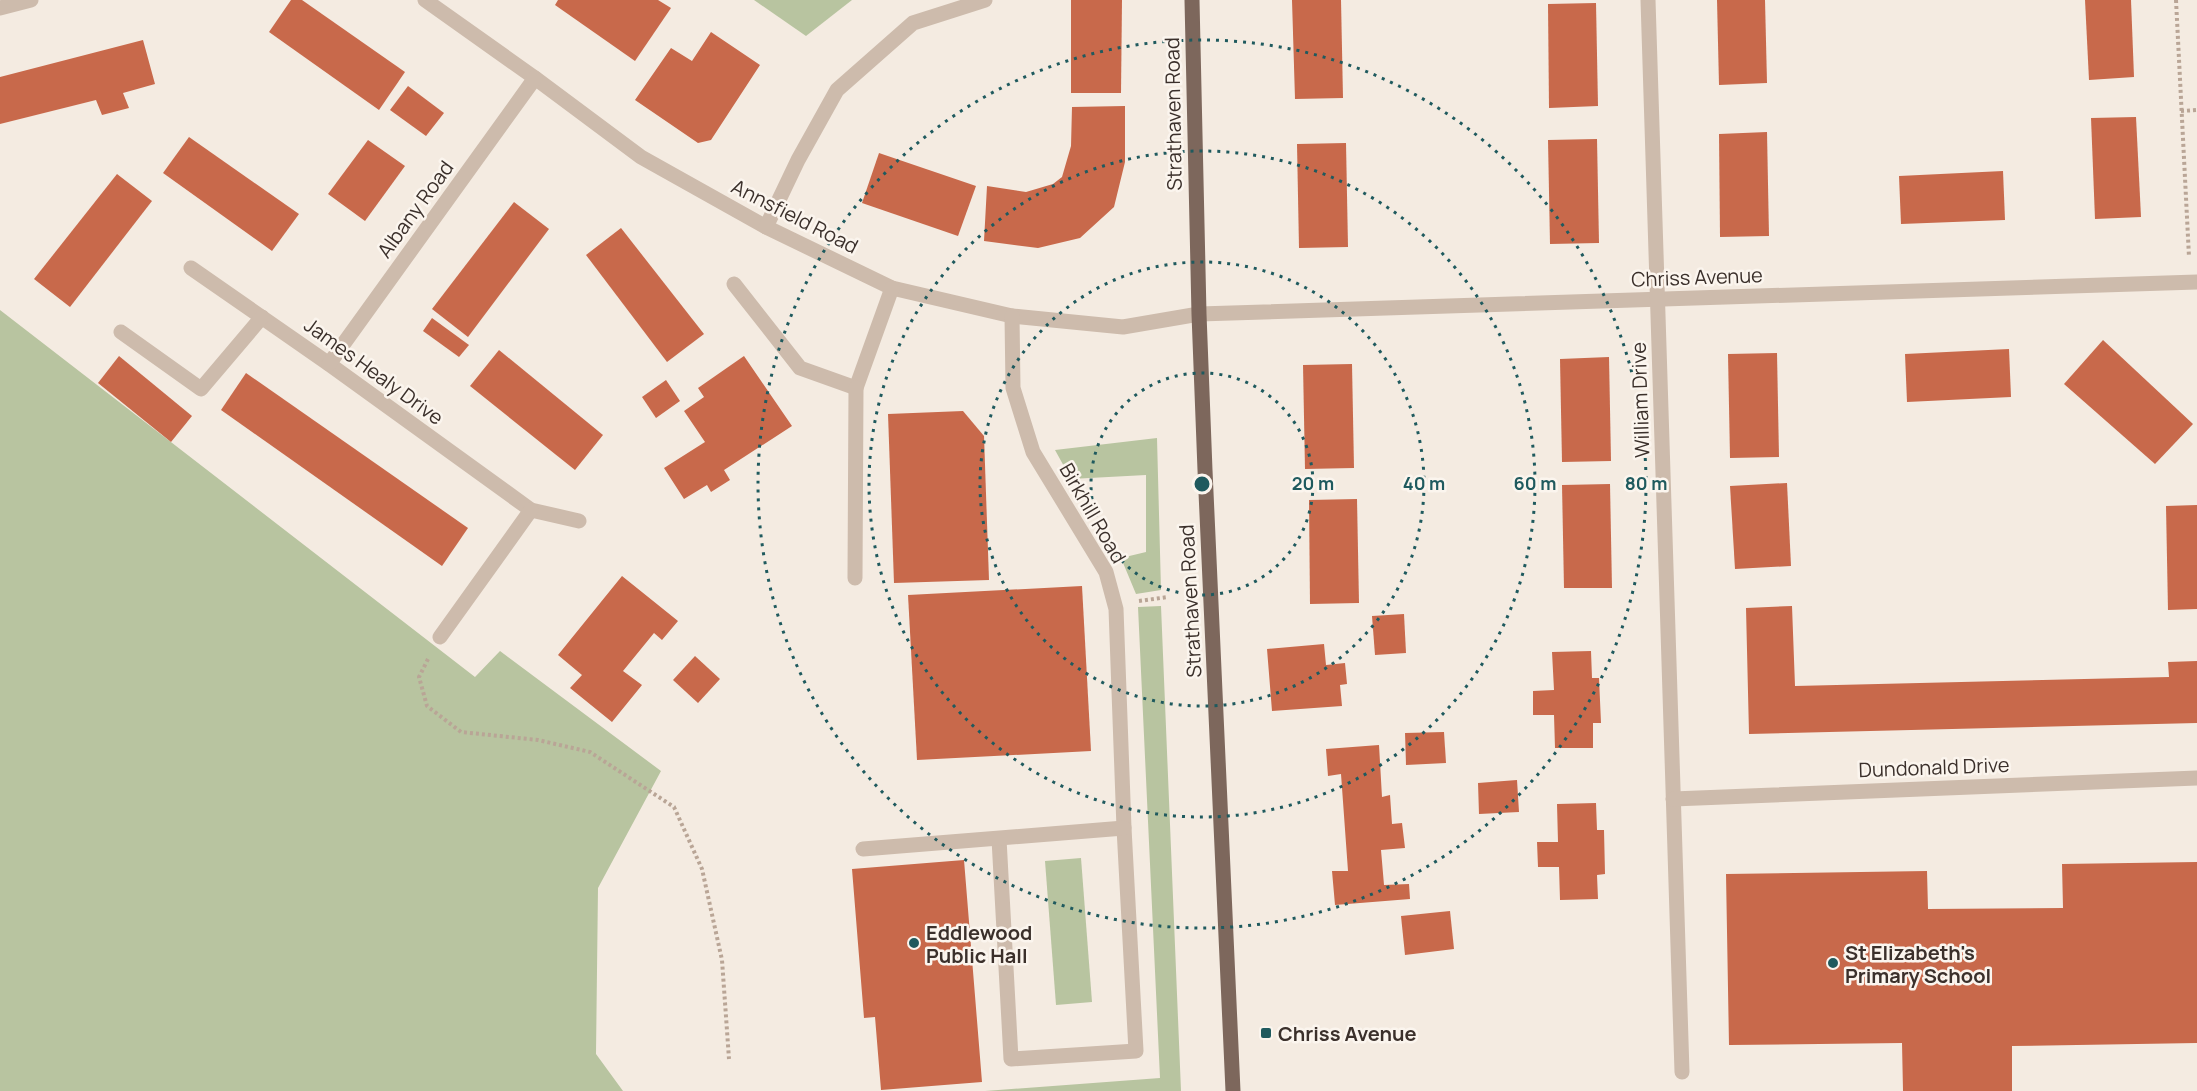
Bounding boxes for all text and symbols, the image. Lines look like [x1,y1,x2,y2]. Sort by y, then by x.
street label: Strathaven Road [1158,37,1188,191]
street label: Albany Road [371,155,459,263]
street label: Annsfield Road [727,173,863,259]
street label: Chriss Avenue [1631,261,1763,293]
street label: James Healy Drive [299,311,449,431]
street label: William Drive [1624,342,1656,458]
street label: Birkhill Road [1053,458,1133,568]
text: 20 m [1292,471,1334,495]
text: 40 m [1403,471,1445,495]
text: 60 m [1514,471,1556,495]
text: 80 m [1625,471,1667,495]
centre of rings [1192,474,1212,494]
street label: Strathaven Road [1173,524,1207,678]
street label: Dundonald Drive [1858,751,2010,783]
place label: Eddlewood Public Hall [926,919,1032,969]
marker: Eddlewood Public Hall [907,936,921,950]
place label: St Elizabeth's Primary School [1845,939,1991,989]
marker: St Elizabeth's Primary School [1826,956,1840,970]
place label: Chriss Avenue [1278,1020,1417,1047]
marker: Chriss Avenue [1259,1026,1273,1040]

